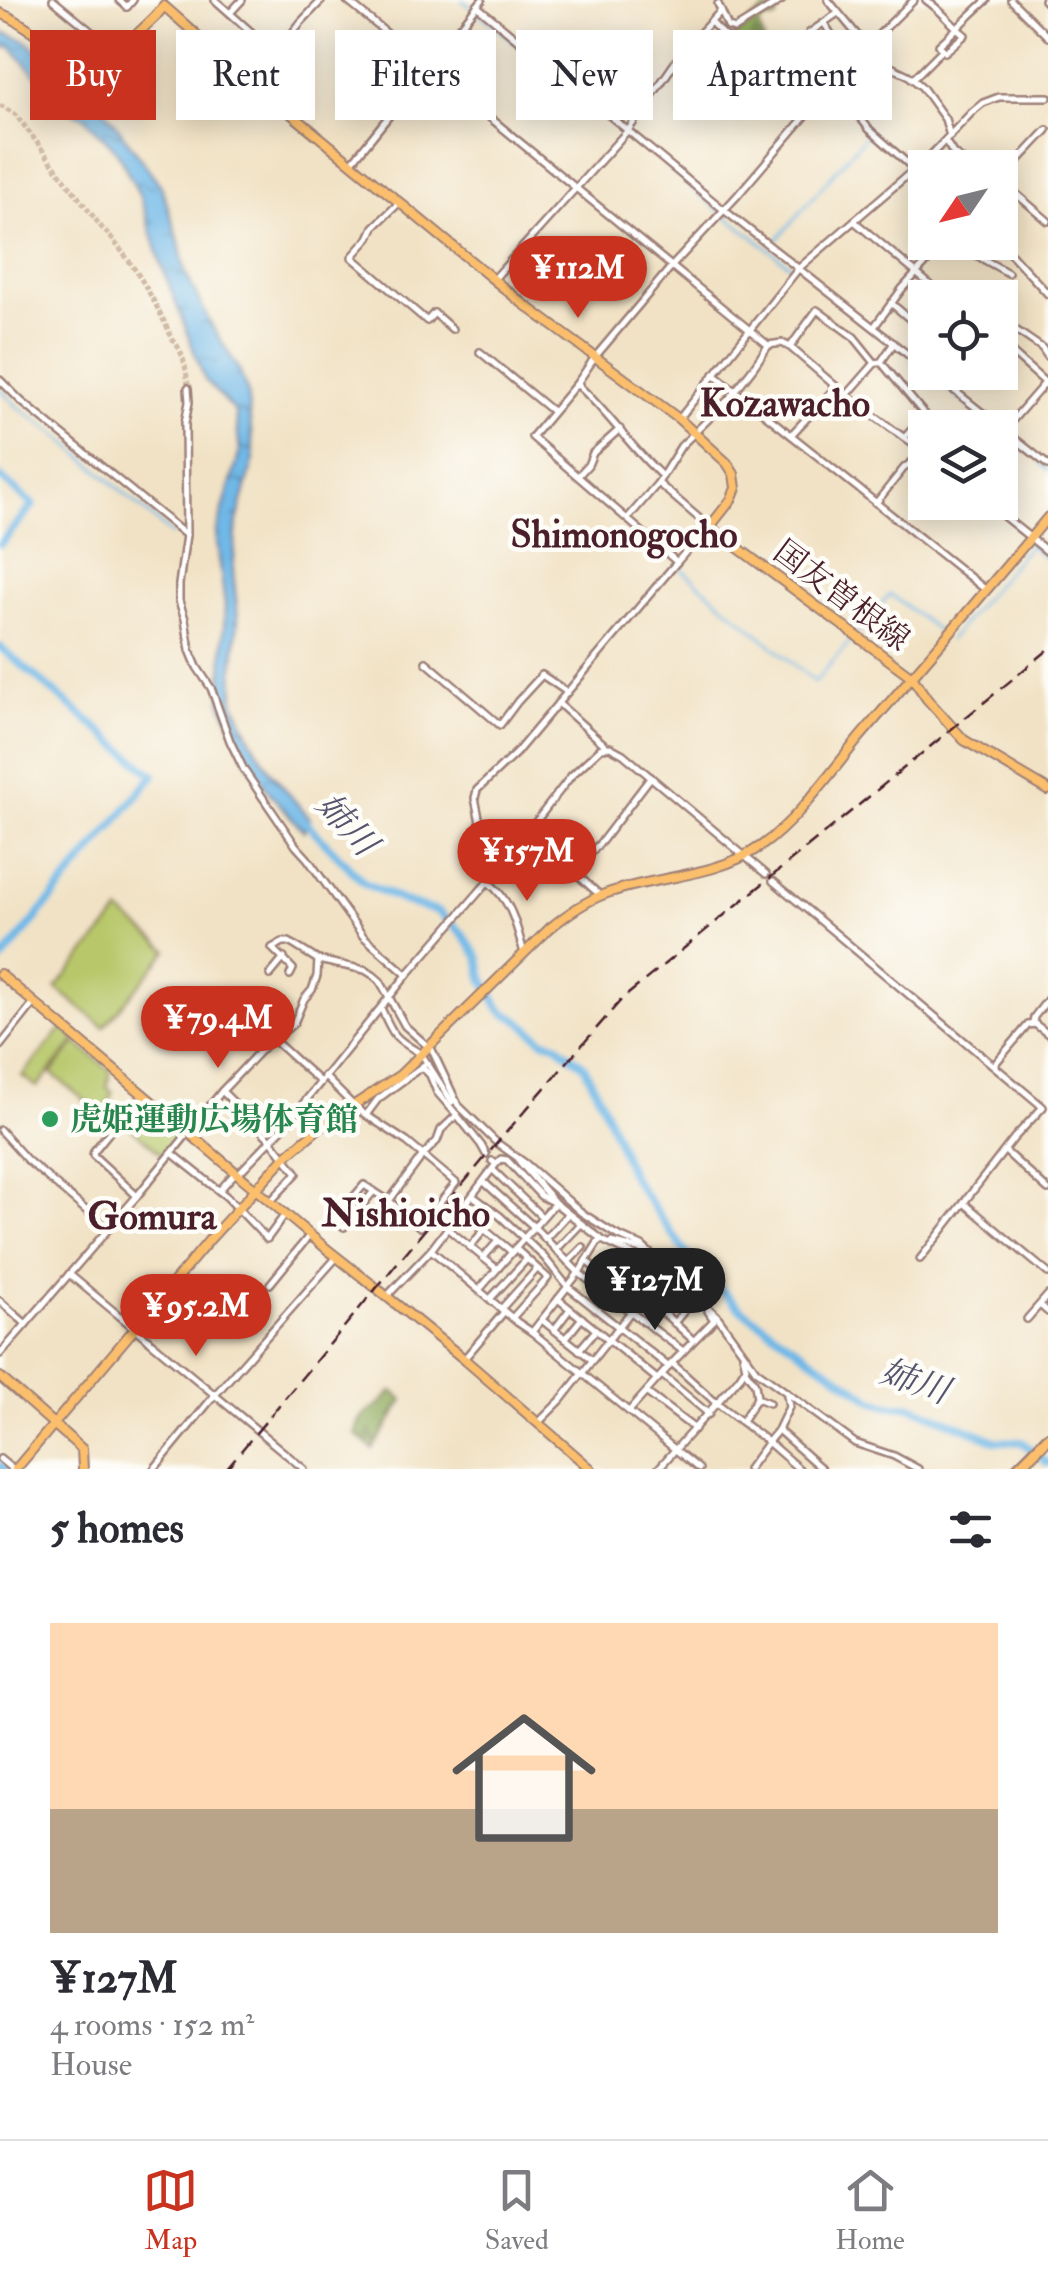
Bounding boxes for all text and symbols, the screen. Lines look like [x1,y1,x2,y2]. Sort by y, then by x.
chip: Buy [30,30,156,120]
chip: Rent [176,30,315,120]
chip: Filters [335,30,496,120]
chip: New [516,30,653,120]
chip: Apartment [673,30,892,120]
north arrow [908,150,1018,260]
map controls [908,150,1018,520]
pin: ¥112M [508,236,648,321]
text: ¥112M [531,248,625,288]
button: locate [908,280,1018,390]
district label: Kozawacho [700,380,870,428]
button: layers [908,410,1018,520]
district label: Shimonogocho [510,511,738,559]
street label: 国友曽根線 [765,532,917,660]
water label: 姉川 [306,784,389,868]
pin: ¥157M [457,819,597,904]
text: ¥157M [479,831,575,871]
pin: ¥79.4M [137,986,299,1071]
text: ¥79.4M [163,998,273,1038]
place label: 虎姫運動広場体育館 [70,1100,358,1140]
marker: 虎姫運動広場体育館 [39,1108,61,1130]
district label: Nishioicho [321,1190,490,1238]
district label: Gomura [88,1193,218,1241]
pin: ¥127M [585,1248,725,1333]
text: ¥127M [606,1260,704,1300]
pin: ¥95.2M [115,1274,277,1359]
text: ¥95.2M [142,1286,250,1326]
water label: 姉川 [874,1350,959,1415]
icon: filters [943,1502,998,1557]
text: 5 homes [50,1503,184,1555]
icon: home [434,1688,614,1868]
text: ¥127M [50,1953,178,2005]
text: 4 rooms · 152 m² [50,2005,254,2045]
text: House [50,2045,132,2085]
tab: Map [143,2163,198,2258]
tab: Saved [485,2163,549,2258]
tab: Home [835,2163,905,2258]

